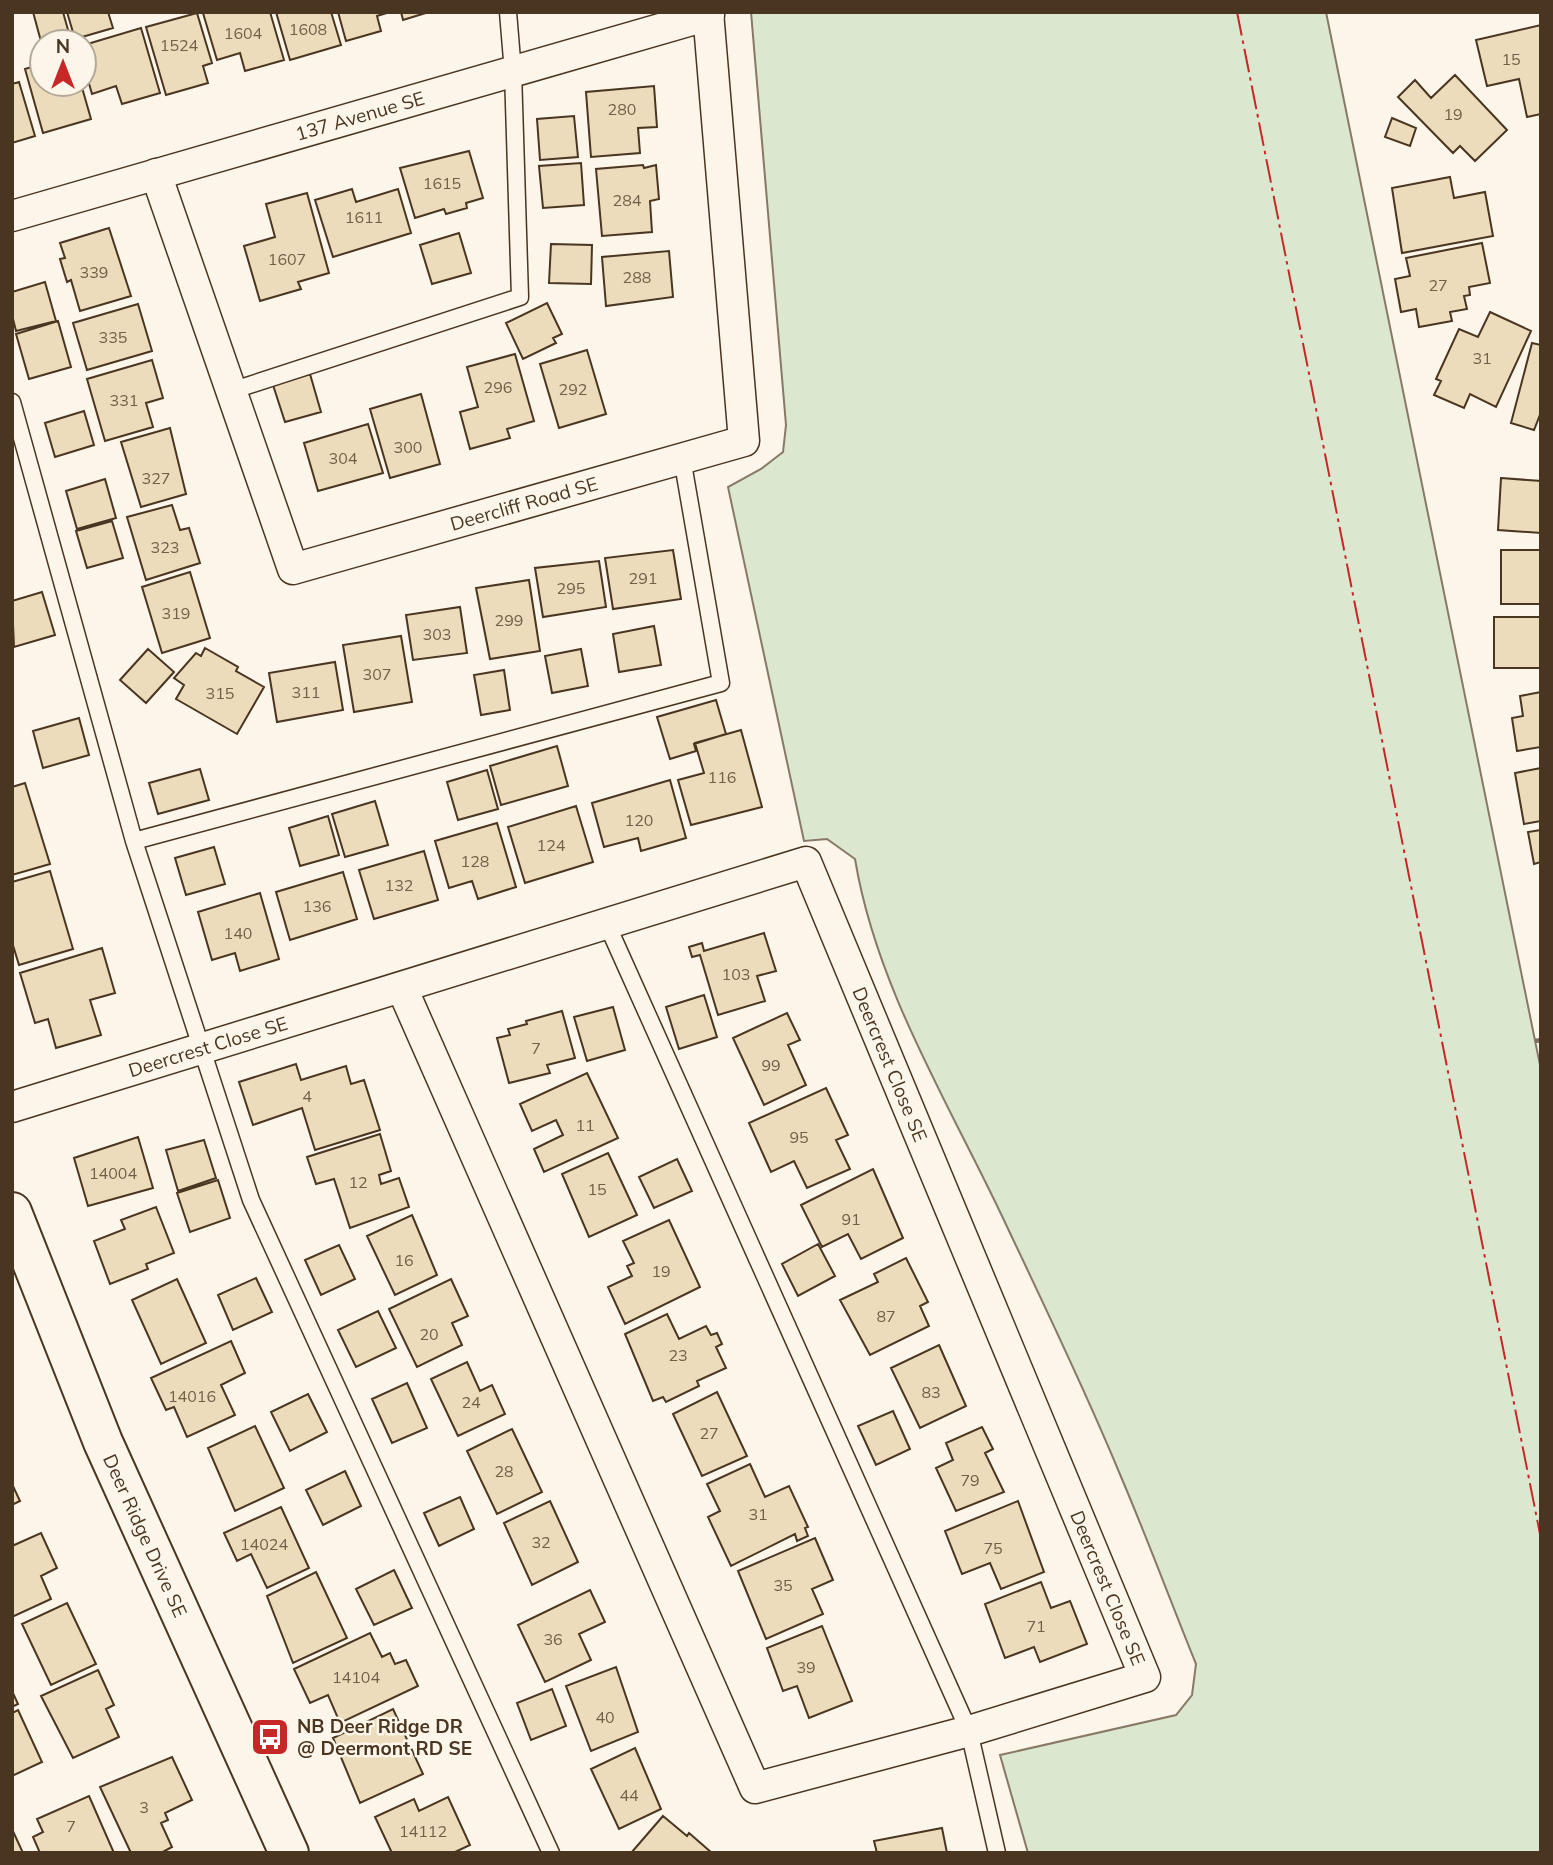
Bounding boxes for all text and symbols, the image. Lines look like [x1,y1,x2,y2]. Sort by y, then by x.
house number: 1608 [289,19,327,39]
house number: 1604 [224,23,263,43]
north arrow [28,28,98,98]
text: N [56,34,70,58]
house number: 1524 [160,35,199,55]
house number: 15 [1501,49,1521,69]
street label: 137 Avenue SE [292,86,427,146]
house number: 280 [608,99,636,119]
house number: 19 [1443,104,1463,124]
house number: 1615 [423,173,461,193]
house number: 284 [613,190,642,210]
house number: 1611 [345,207,383,227]
house number: 1607 [268,249,306,269]
house number: 339 [80,262,108,282]
house number: 288 [623,267,651,287]
house number: 27 [1428,275,1448,295]
house number: 335 [99,327,127,347]
house number: 31 [1472,348,1492,368]
house number: 296 [484,377,512,397]
house number: 292 [559,379,587,399]
house number: 331 [110,390,138,410]
house number: 300 [394,437,422,457]
house number: 304 [329,448,358,468]
house number: 327 [142,468,170,488]
street label: Deercliff Road SE [447,471,600,536]
house number: 323 [151,537,179,557]
house number: 291 [629,568,657,588]
house number: 295 [557,578,585,598]
house number: 319 [162,603,190,623]
house number: 299 [495,610,523,630]
house number: 303 [423,624,451,644]
house number: 307 [363,664,391,684]
house number: 311 [292,682,320,702]
house number: 315 [206,683,234,703]
house number: 116 [708,767,736,787]
house number: 120 [625,810,653,830]
house number: 124 [537,835,566,855]
house number: 128 [461,851,489,871]
house number: 132 [385,875,413,895]
house number: 136 [303,896,331,916]
house number: 140 [224,923,252,943]
house number: 103 [722,964,750,984]
street label: Deercrest Close SE [847,983,933,1145]
street label: Deercrest Close SE [125,1011,290,1082]
house number: 7 [531,1038,541,1058]
house number: 99 [761,1055,781,1075]
house number: 4 [302,1086,312,1106]
house number: 11 [575,1115,595,1135]
house number: 95 [789,1127,809,1147]
house number: 14004 [89,1163,137,1183]
house number: 12 [348,1172,368,1192]
house number: 15 [587,1179,607,1199]
house number: 91 [841,1209,861,1229]
house number: 16 [394,1250,414,1270]
house number: 19 [651,1261,671,1281]
house number: 87 [876,1306,896,1326]
house number: 20 [419,1324,439,1344]
house number: 23 [668,1345,688,1365]
house number: 83 [921,1382,941,1402]
house number: 14016 [168,1386,216,1406]
house number: 24 [461,1392,481,1412]
house number: 27 [699,1423,719,1443]
street label: Deer Ridge Drive SE [98,1450,193,1621]
house number: 28 [494,1461,514,1481]
house number: 79 [960,1470,980,1490]
house number: 31 [748,1504,768,1524]
street label: Deercrest Close SE [1065,1507,1151,1669]
house number: 32 [531,1532,551,1552]
house number: 14024 [240,1534,288,1554]
house number: 75 [983,1538,1003,1558]
house number: 35 [773,1575,793,1595]
house number: 71 [1026,1616,1046,1636]
house number: 36 [543,1629,563,1649]
house number: 39 [796,1657,816,1677]
house number: 14104 [332,1667,380,1687]
house number: 40 [595,1707,615,1727]
place label: NB Deer Ridge DR @ Deermont RD SE [297,1714,472,1760]
bus stop icon: NB Deer Ridge DR @ Deermont RD SE [249,1716,291,1758]
house number: 44 [619,1785,639,1805]
house number: 3 [139,1797,149,1817]
house number: 7 [66,1816,76,1836]
house number: 14112 [399,1821,447,1841]

